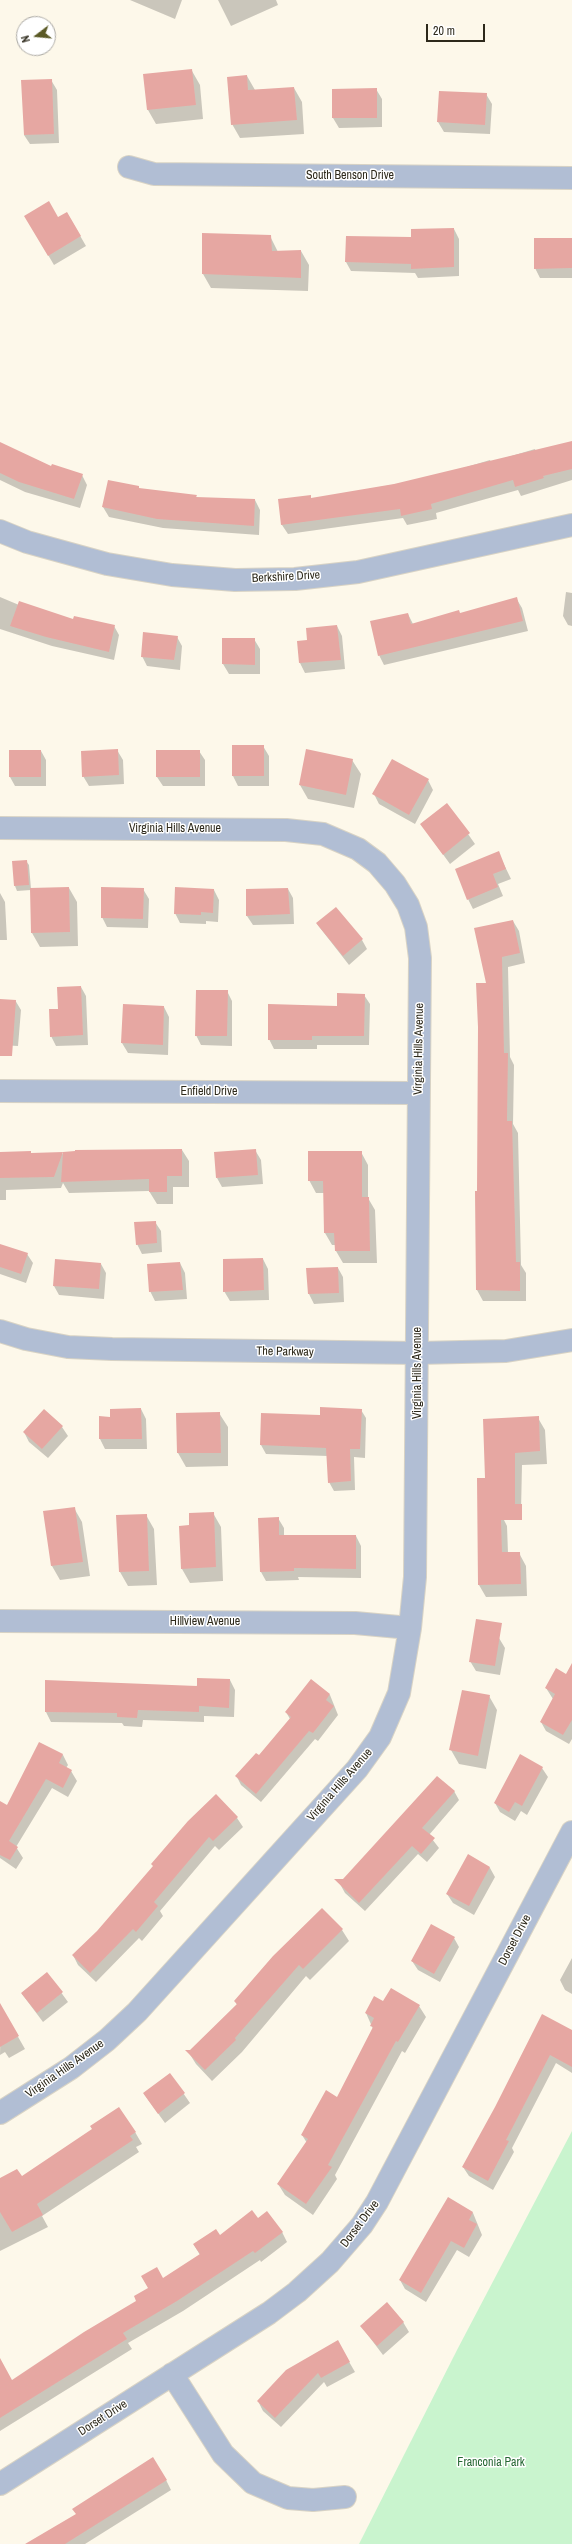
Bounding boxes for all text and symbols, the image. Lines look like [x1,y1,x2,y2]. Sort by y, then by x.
north arrow [16,16,56,56]
scale bar [428,16,487,42]
text: 20 m [433,23,455,39]
text: N [18,34,33,44]
street label: South Benson Drive [306,169,394,183]
street label: Berkshire Drive [251,568,321,586]
street label: Virginia Hills Avenue [129,822,221,836]
street label: Virginia Hills Avenue [411,1003,427,1095]
street label: Enfield Drive [181,1085,237,1099]
street label: Virginia Hills Avenue [411,1327,425,1419]
street label: The Parkway [256,1344,314,1360]
street label: Hillview Avenue [170,1615,240,1629]
street label: Virginia Hills Avenue [304,1746,376,1824]
street label: Dorset Drive [496,1912,534,1968]
street label: Virginia Hills Avenue [23,2037,107,2101]
street label: Dorset Drive [338,2198,382,2250]
street label: Dorset Drive [76,2397,130,2439]
park label: Franconia Park [457,2456,525,2470]

